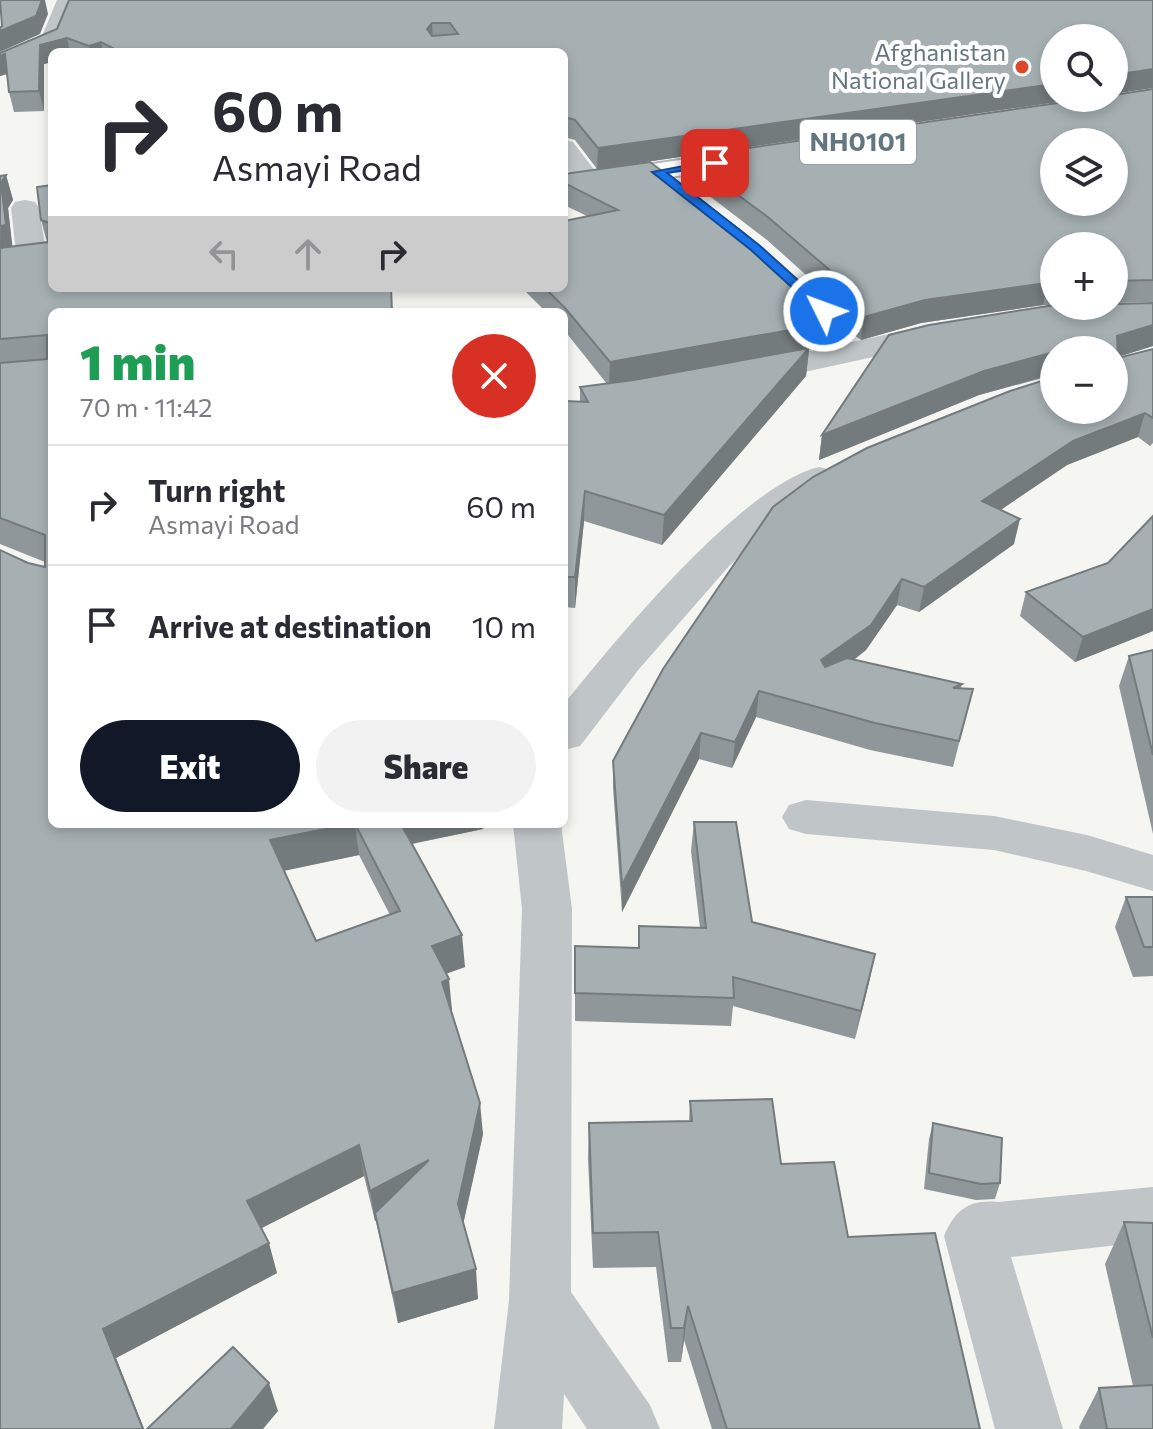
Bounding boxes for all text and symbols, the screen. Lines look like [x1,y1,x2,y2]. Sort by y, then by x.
map controls [1040,24,1128,424]
button: search [1040,24,1128,112]
place label: Afghanistan National Gallery [831,37,1006,94]
marker: Afghanistan National Gallery [1013,58,1031,76]
text: 60 m [212,75,343,144]
icon: right [80,80,184,184]
road number: NH0101 [800,120,916,164]
button: layers [1040,128,1128,216]
pin [681,129,749,197]
icon: arrive [693,141,737,185]
text: Asmayi Road [212,144,422,188]
icon: left [202,232,246,276]
icon: ahead [286,232,330,276]
icon: right [370,232,414,276]
button: + [1040,232,1128,320]
position arrow [782,269,866,353]
text: 1 min [80,331,195,390]
button: close [452,334,536,418]
button: − [1040,336,1128,424]
text: 70 m · 11:42 [80,391,212,422]
text: Turn right [148,471,285,508]
icon: right [80,483,124,527]
text: 60 m [466,487,536,524]
text: Asmayi Road [148,508,300,539]
icon: arrive [80,603,124,647]
text: Arrive at destination [148,607,432,644]
text: 10 m [472,607,536,644]
button: Exit [80,720,300,812]
button: Share [316,720,536,812]

